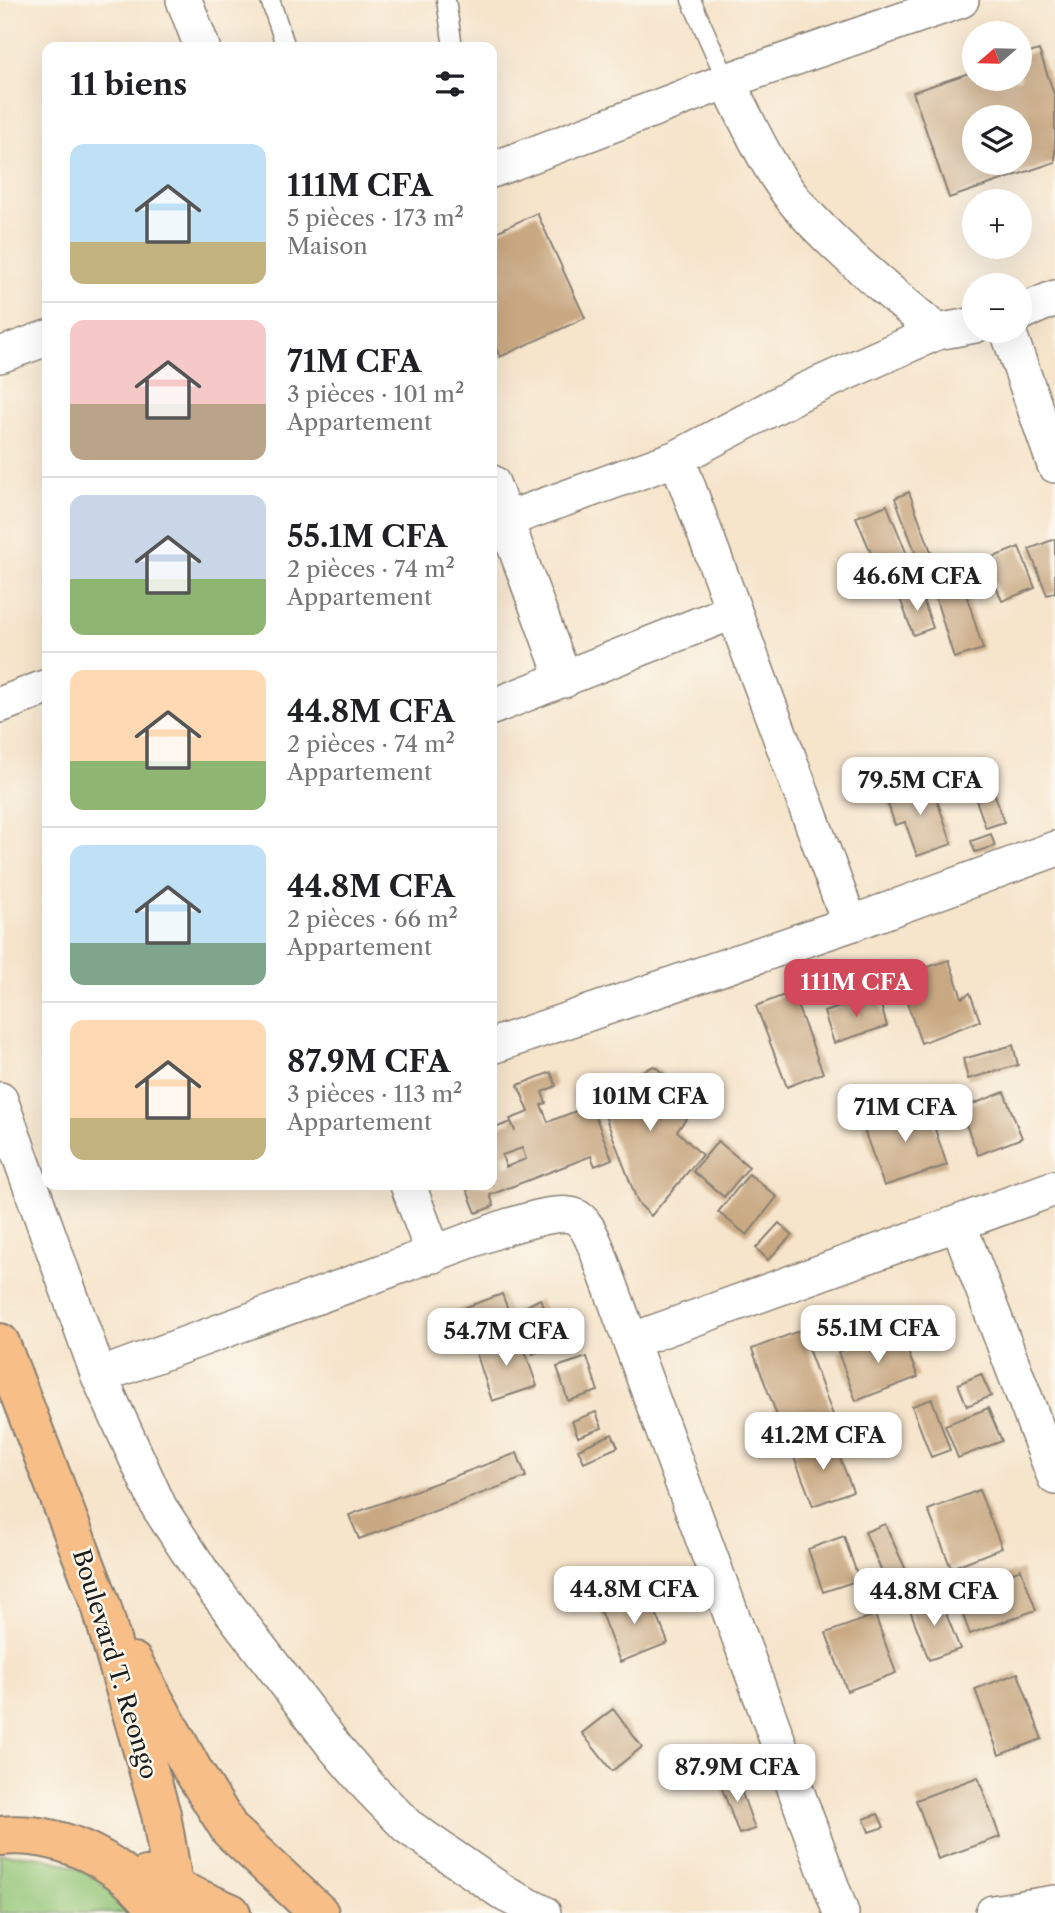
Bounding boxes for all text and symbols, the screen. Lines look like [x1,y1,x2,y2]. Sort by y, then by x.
north arrow [962,21,1032,91]
map controls [962,21,1032,343]
icon: filters [431,65,469,103]
text: 11 biens [70,66,187,103]
button: layers [962,105,1032,175]
text: 111M CFA [287,167,433,204]
icon: home [126,172,210,256]
button: + [962,189,1032,259]
text: 5 pièces · 173 m² [287,204,464,232]
text: Maison [287,232,368,260]
button: − [962,273,1032,343]
text: 71M CFA [287,343,421,380]
icon: home [126,348,210,432]
text: 3 pièces · 101 m² [287,380,464,408]
text: Appartement [287,408,432,436]
text: 55.1M CFA [287,518,447,555]
icon: home [126,523,210,607]
pin: 46.6M CFA [837,554,997,613]
text: 2 pièces · 74 m² [287,555,455,583]
text: 46.6M CFA [853,562,981,590]
text: Appartement [287,583,432,611]
text: 44.8M CFA [287,693,455,730]
icon: home [126,698,210,782]
text: 2 pièces · 74 m² [287,730,455,758]
text: Appartement [287,758,432,786]
pin: 79.5M CFA [840,758,1000,817]
text: 79.5M CFA [858,766,982,794]
text: 44.8M CFA [287,868,455,905]
icon: home [126,873,210,957]
text: 2 pièces · 66 m² [287,905,458,933]
text: Appartement [287,933,432,961]
pin: 111M CFA [784,960,928,1019]
text: 111M CFA [800,968,912,996]
text: 87.9M CFA [287,1043,450,1080]
icon: home [126,1048,210,1132]
pin: 101M CFA [578,1074,722,1133]
text: 3 pièces · 113 m² [287,1080,463,1108]
text: 101M CFA [592,1082,708,1110]
pin: 71M CFA [840,1084,970,1144]
text: 71M CFA [853,1093,957,1121]
text: Appartement [287,1108,432,1136]
pin: 55.1M CFA [798,1306,958,1365]
pin: 54.7M CFA [426,1308,586,1368]
text: 55.1M CFA [817,1314,939,1342]
text: 54.7M CFA [443,1317,569,1345]
pin: 41.2M CFA [743,1412,903,1472]
text: 41.2M CFA [761,1421,885,1449]
street label: Boulevard T. Reongo [67,1545,164,1782]
pin: 44.8M CFA [554,1566,714,1626]
pin: 44.8M CFA [854,1568,1014,1628]
text: 44.8M CFA [570,1575,698,1603]
text: 44.8M CFA [870,1577,998,1605]
pin: 87.9M CFA [657,1744,817,1804]
text: 87.9M CFA [674,1753,800,1781]

